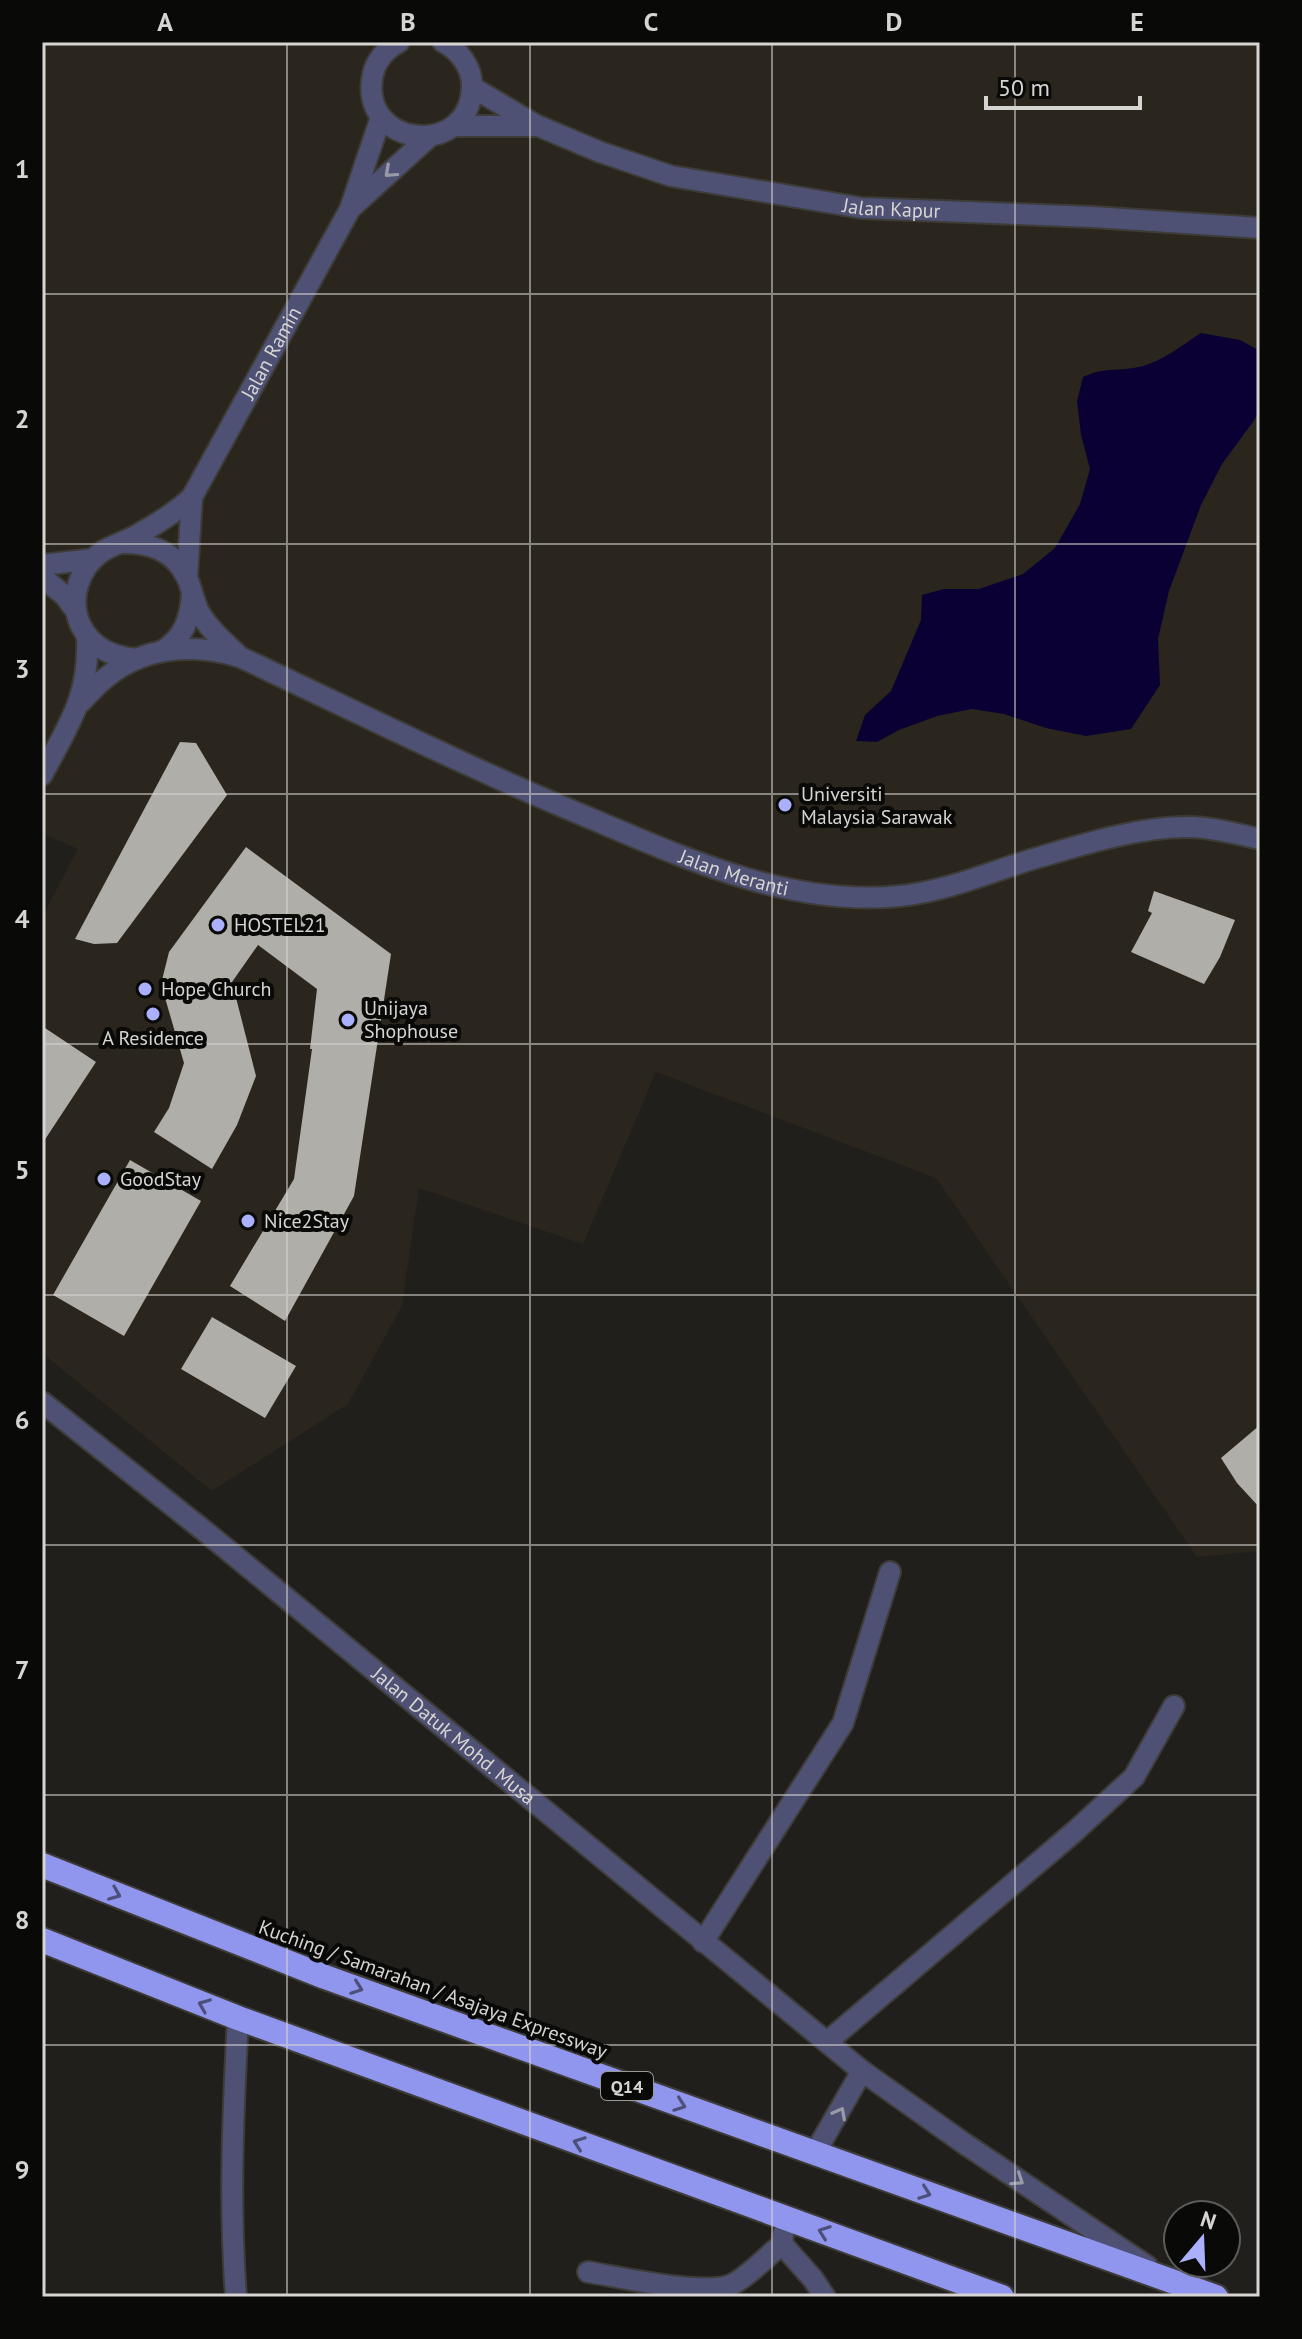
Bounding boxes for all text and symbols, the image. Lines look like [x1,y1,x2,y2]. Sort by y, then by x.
text: A [157,5,173,38]
text: B [400,5,416,38]
text: C [644,5,658,38]
text: D [886,5,902,38]
text: E [1130,5,1144,38]
scale bar [986,60,1140,110]
text: 50 m [998,72,1050,103]
text: 1 [15,152,29,185]
one-way arrow [385,163,399,178]
street label: Jalan Kapur [840,192,941,224]
street label: Jalan Ramin [235,302,307,405]
text: 2 [15,402,29,435]
text: 3 [15,652,29,685]
place label: Universiti Malaysia Sarawak [801,781,953,830]
marker: Universiti Malaysia Sarawak [776,796,794,814]
street label: Jalan Meranti [674,843,791,902]
text: 4 [15,902,30,935]
place label: HOSTEL21 [234,912,326,938]
marker: HOSTEL21 [209,916,227,934]
place label: Hope Church [161,976,271,1002]
marker: Hope Church [136,980,154,998]
place label: Unijaya Shophouse [364,995,458,1044]
marker: A Residence [144,1005,162,1023]
marker: Unijaya Shophouse [339,1011,357,1029]
place label: A Residence [102,1025,204,1051]
text: 5 [15,1153,29,1186]
place label: GoodStay [120,1166,202,1192]
marker: GoodStay [95,1170,113,1188]
place label: Nice2Stay [264,1208,350,1234]
marker: Nice2Stay [239,1212,257,1230]
text: 6 [15,1403,29,1436]
text: 7 [15,1653,29,1686]
street label: Jalan Datuk Mohd. Musa [366,1660,541,1810]
one-way arrow [107,1884,121,1901]
text: 8 [15,1903,29,1936]
street label: Kuching / Samarahan / Asajaya Expressway [255,1914,611,2065]
one-way arrow [349,1979,363,1995]
one-way arrow [198,1998,212,2015]
road number: Q14 [601,2072,653,2100]
one-way arrow [672,2096,686,2112]
one-way arrow [830,2107,846,2121]
one-way arrow [573,2136,587,2153]
text: 9 [15,2153,29,2186]
one-way arrow [1009,2170,1023,2185]
one-way arrow [917,2183,931,2200]
north arrow [1162,2199,1242,2279]
text: N [1197,2204,1220,2236]
one-way arrow [818,2225,832,2242]

